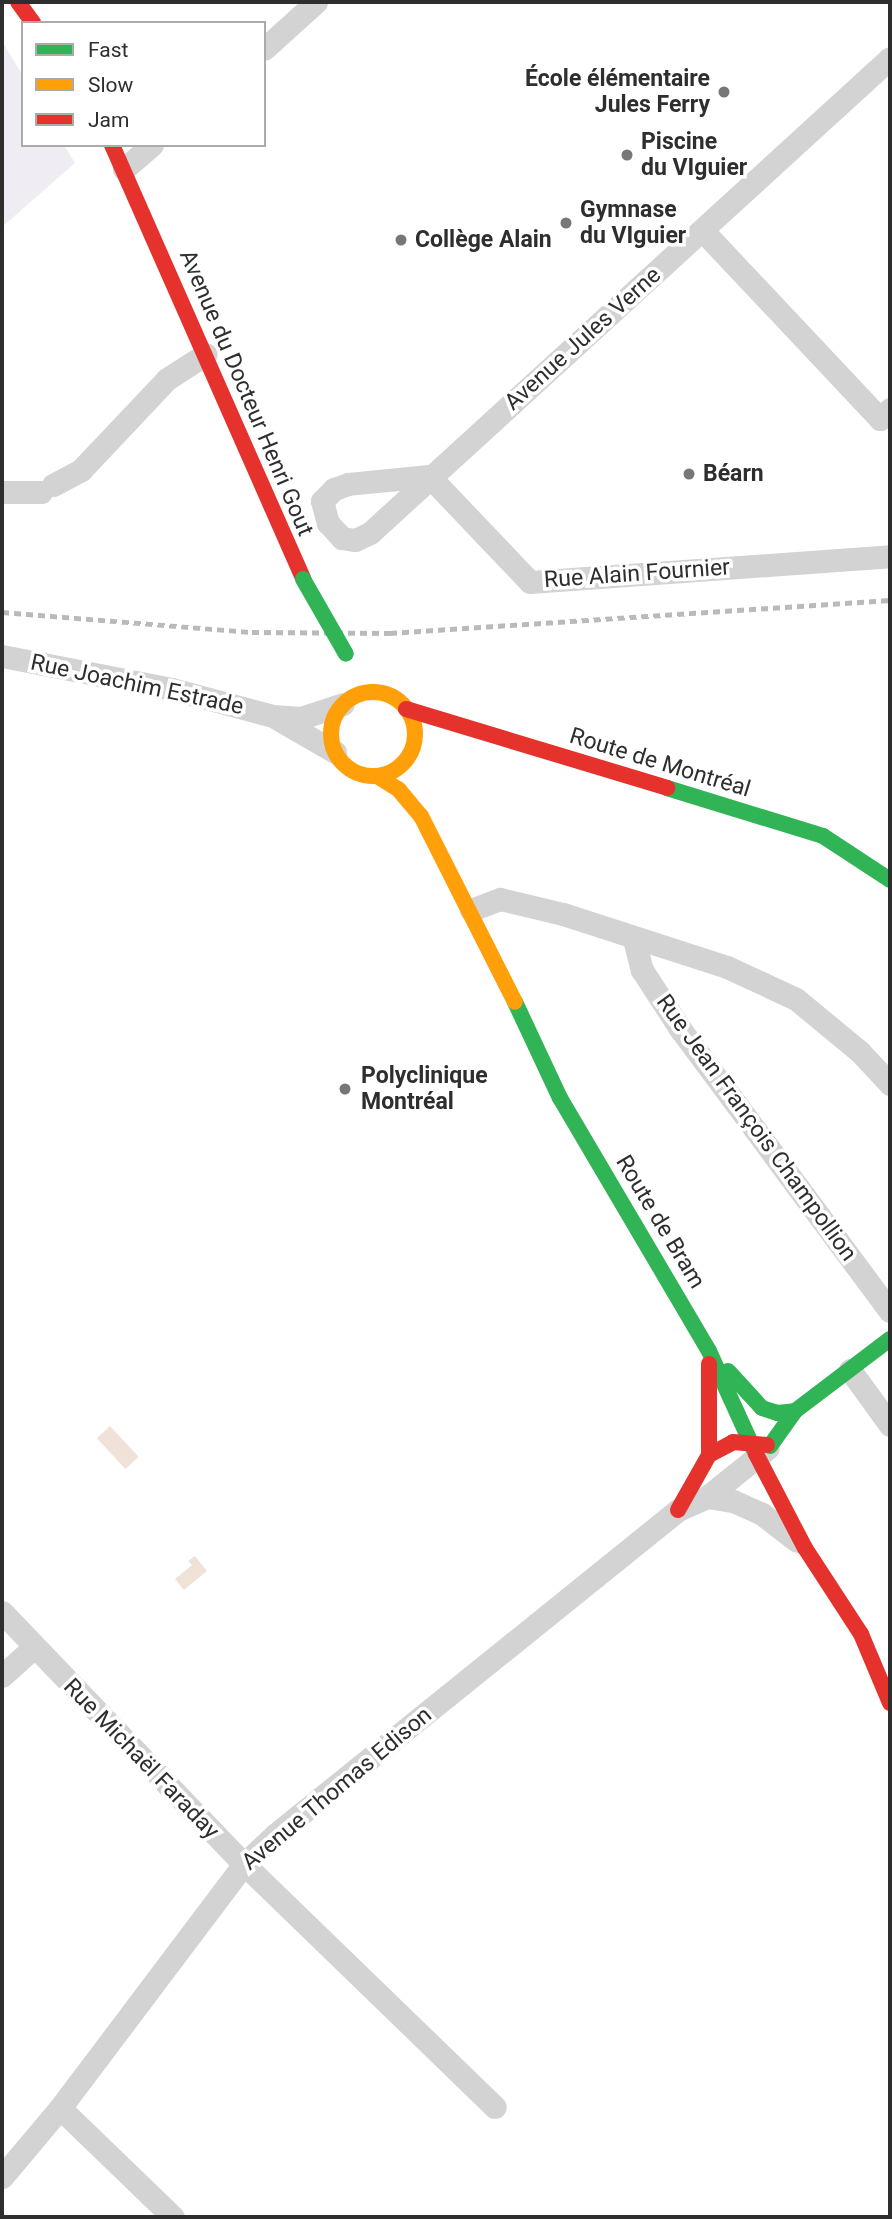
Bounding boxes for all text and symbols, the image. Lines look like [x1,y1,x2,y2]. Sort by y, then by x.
legend [21,21,266,147]
text: Fast [88,38,128,62]
place label: École élémentaire Jules Ferry [525,65,710,119]
text: Slow [88,73,133,97]
marker: École élémentaire Jules Ferry [716,84,732,100]
text: Jam [88,108,129,132]
place label: Piscine du VIguier [641,128,747,182]
marker: Piscine du VIguier [619,147,635,163]
place label: Gymnase du VIguier [580,196,686,250]
marker: Gymnase du VIguier [558,215,574,231]
place label: Collège Alain [415,226,552,254]
marker: Collège Alain [393,232,409,248]
street label: Avenue du Docteur Henri Gout [173,246,319,540]
street label: Avenue Jules Verne [499,262,667,416]
place label: Béarn [703,460,764,488]
marker: Béarn [681,466,697,482]
street label: Rue Alain Fournier [543,554,731,594]
street label: Rue Joachim Estrade [28,649,246,721]
street label: Route de Montréal [566,722,754,804]
street label: Rue Jean François Champollion [650,989,862,1267]
place label: Polyclinique Montréal [361,1062,488,1116]
marker: Polyclinique Montréal [335,1079,355,1099]
street label: Route de Bram [609,1150,711,1294]
street label: Rue Michaël Faraday [57,1673,225,1845]
street label: Avenue Thomas Edison [236,1701,438,1877]

